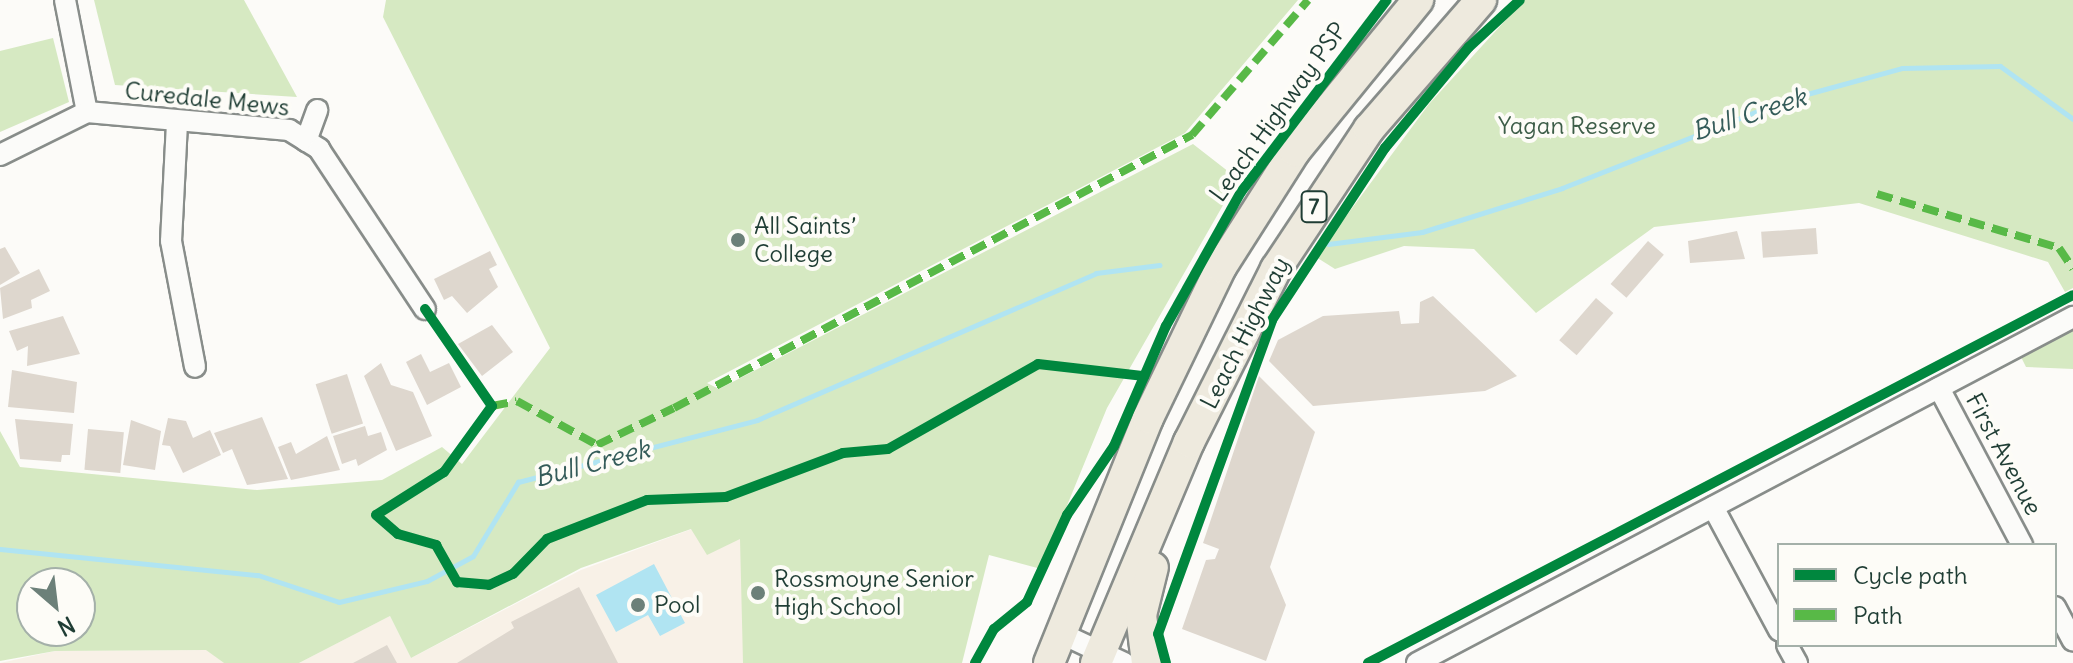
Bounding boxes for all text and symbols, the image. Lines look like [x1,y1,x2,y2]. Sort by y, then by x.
street label: Leach Highway PSP [1203,17,1353,207]
street label: Curedale Mews [123,76,291,122]
water label: Bull Creek [1688,81,1810,147]
park label: Yagan Reserve [1498,112,1656,140]
road number: 7 [1300,189,1328,225]
place label: All Saints’ College [754,212,856,268]
marker: All Saints’ College [729,231,747,249]
street label: Leach Highway [1194,252,1296,414]
street label: First Avenue [1960,388,2048,520]
water label: Bull Creek [531,433,653,493]
legend [1777,543,2057,647]
text: Cycle path [1853,560,1968,590]
place label: Rossmoyne Senior High School [774,565,974,621]
north arrow [16,567,96,647]
marker: Rossmoyne Senior High School [749,584,767,602]
place label: Pool [654,591,700,619]
marker: Pool [629,596,647,614]
text: Path [1853,600,1903,630]
text: N [53,610,80,642]

